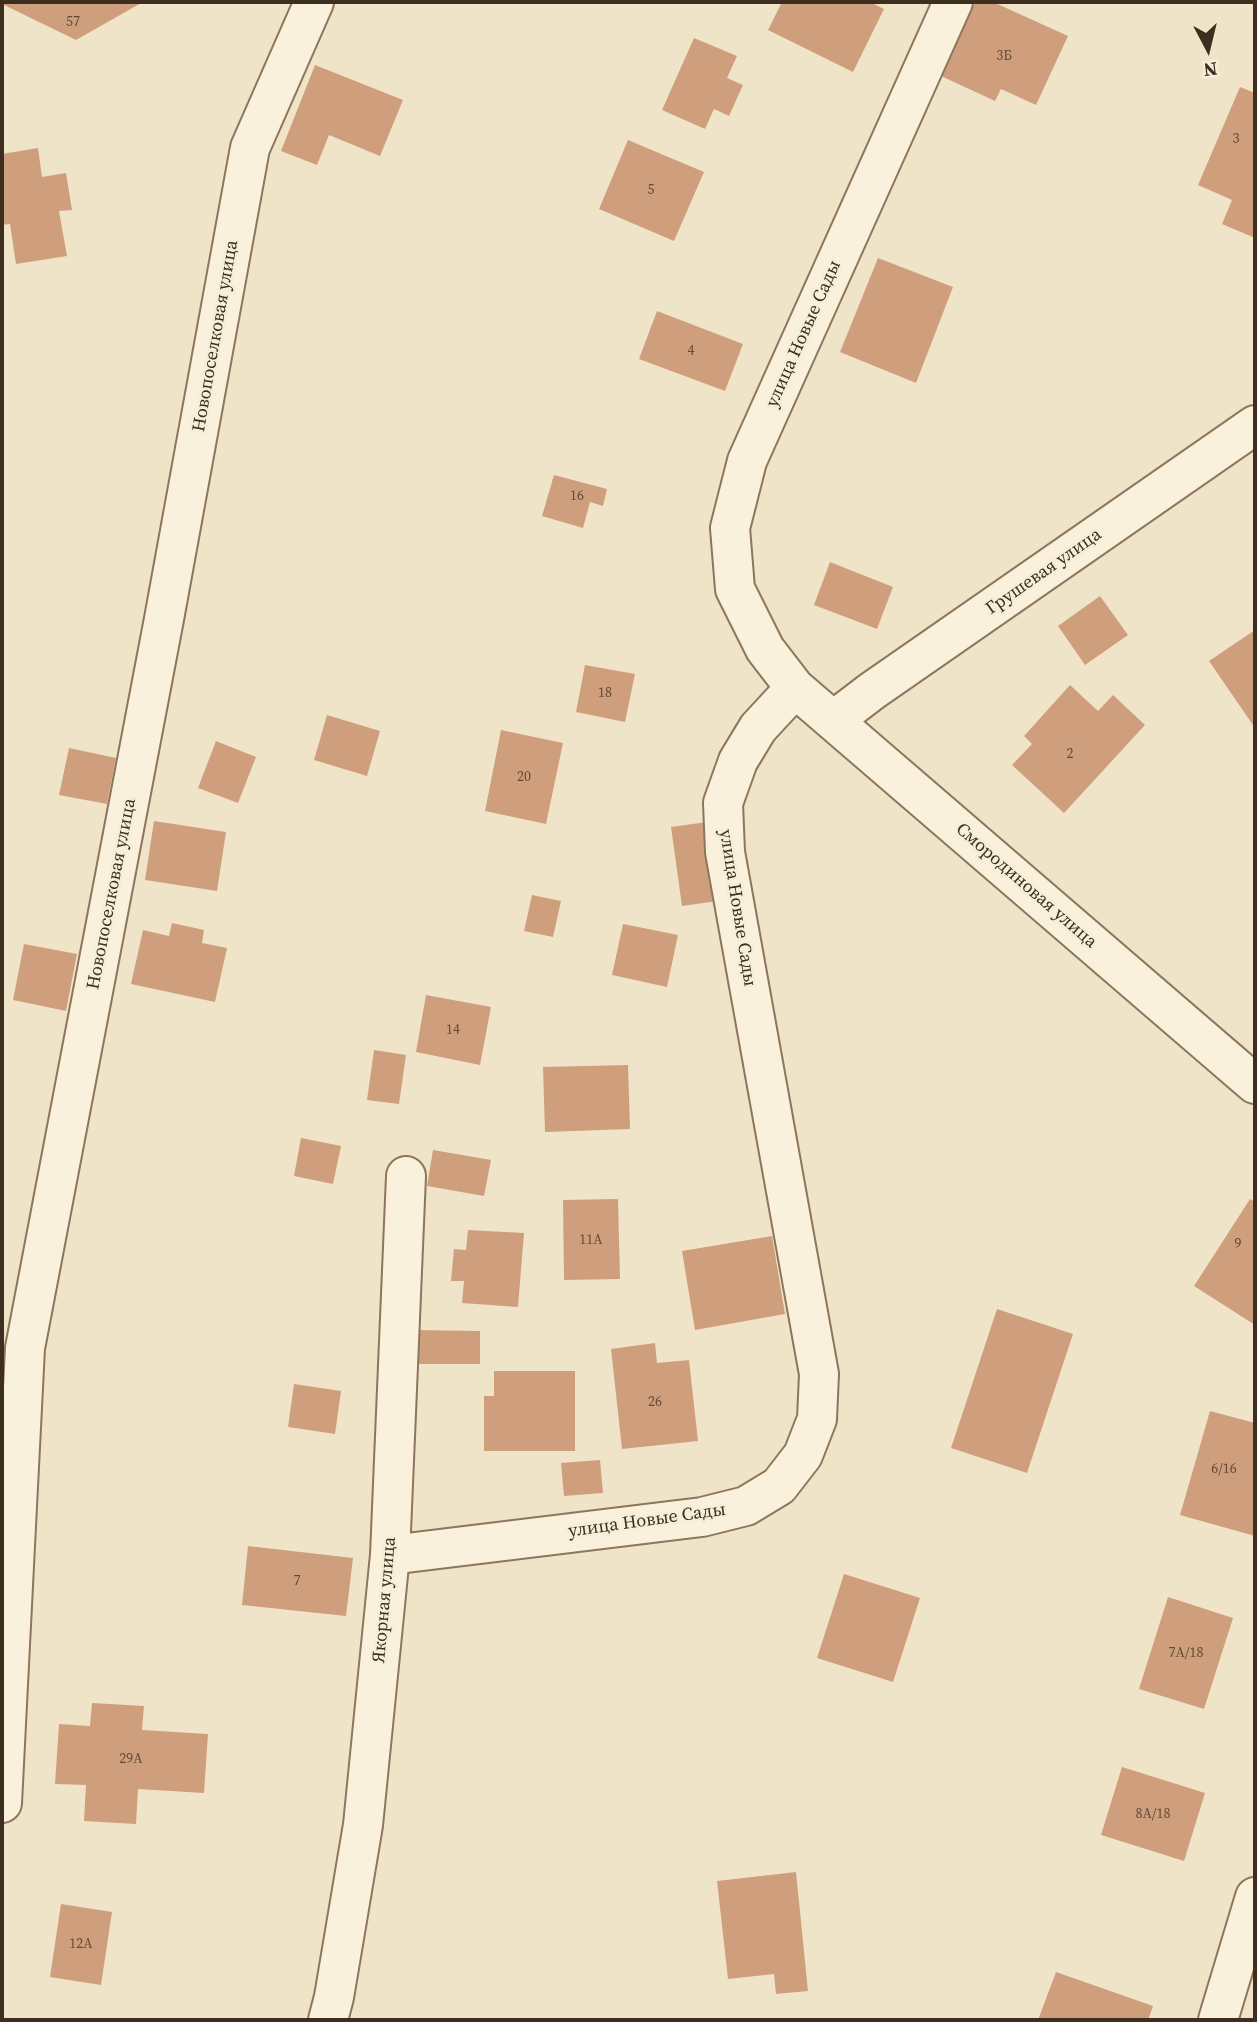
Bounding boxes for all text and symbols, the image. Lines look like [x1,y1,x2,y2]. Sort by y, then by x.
house number: 57 [66,14,80,30]
north arrow [1173,14,1243,84]
house number: 3Б [996,48,1012,64]
text: N [1202,56,1219,84]
house number: 3 [1233,131,1239,147]
house number: 5 [648,182,654,198]
street label: Новопоселковая улица [189,238,243,434]
street label: улица Новые Сады [762,257,846,411]
house number: 4 [688,343,694,359]
house number: 16 [570,488,584,504]
street label: Грушевая улица [982,524,1106,620]
house number: 18 [598,685,612,701]
house number: 2 [1067,746,1073,762]
house number: 20 [517,769,531,785]
street label: Новопоселковая улица [83,797,141,991]
street label: Смородиновая улица [951,819,1101,953]
street label: улица Новые Сады [714,828,760,988]
house number: 14 [446,1022,460,1038]
house number: 11А [579,1232,603,1248]
house number: 9 [1235,1236,1241,1252]
house number: 26 [648,1394,662,1410]
house number: 6/16 [1211,1461,1237,1477]
street label: улица Новые Сады [567,1499,727,1543]
street label: Якорная улица [369,1536,401,1664]
house number: 7 [294,1573,300,1589]
house number: 7А/18 [1169,1645,1203,1661]
house number: 29А [119,1751,143,1767]
house number: 8А/18 [1136,1806,1170,1822]
house number: 12А [69,1936,93,1952]

